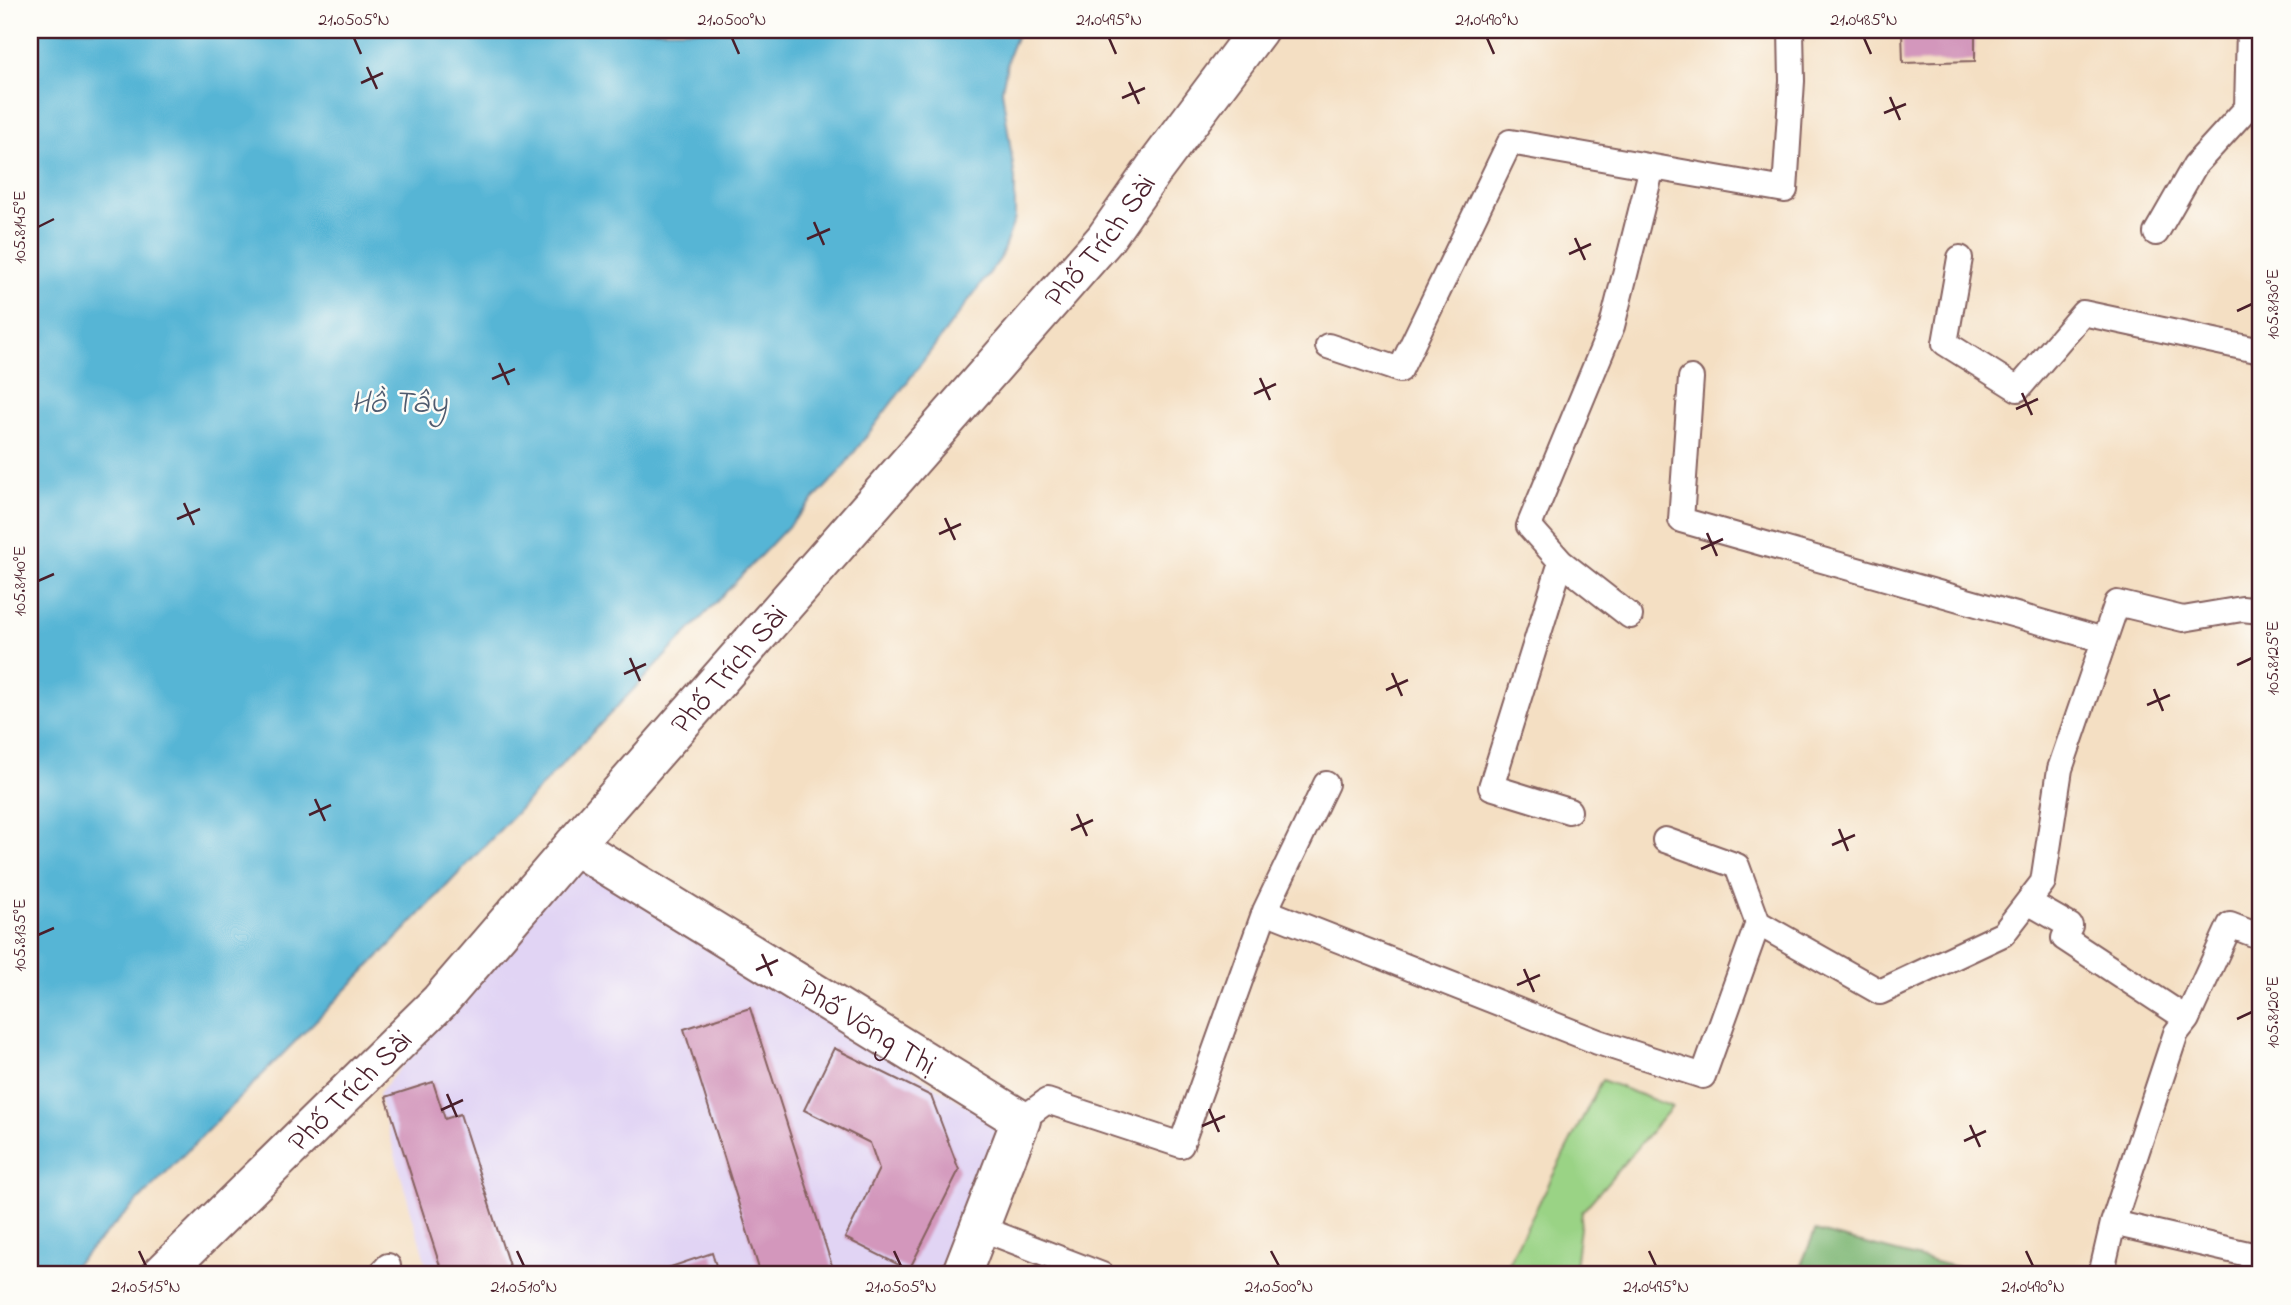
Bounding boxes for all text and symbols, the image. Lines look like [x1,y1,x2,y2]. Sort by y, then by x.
text: 21.0505°N [318,8,390,34]
text: 21.0500°N [698,8,766,34]
text: 21.0495°N [1076,8,1142,34]
text: 21.0490°N [1455,8,1519,34]
text: 21.0485°N [1830,8,1898,34]
street label: Phố Trích Sài [1035,166,1169,319]
text: 105.8145°E [8,190,34,264]
text: 105.8130°E [2261,268,2287,339]
water label: Hồ Tây [351,381,449,428]
text: 105.8140°E [8,545,34,616]
street label: Phố Trích Sài [661,596,800,745]
text: 105.8125°E [2261,620,2287,695]
text: 105.8135°E [8,898,34,972]
street label: Phố Võng Thị [789,969,944,1088]
text: 105.8120°E [2261,976,2287,1048]
street label: Phố Trích Sài [279,1020,424,1164]
text: 21.0515°N [111,1275,181,1301]
text: 21.0510°N [491,1275,557,1301]
text: 21.0505°N [865,1275,937,1301]
text: 21.0500°N [1245,1275,1313,1301]
text: 21.0495°N [1623,1275,1689,1301]
text: 21.0490°N [2001,1275,2065,1301]

